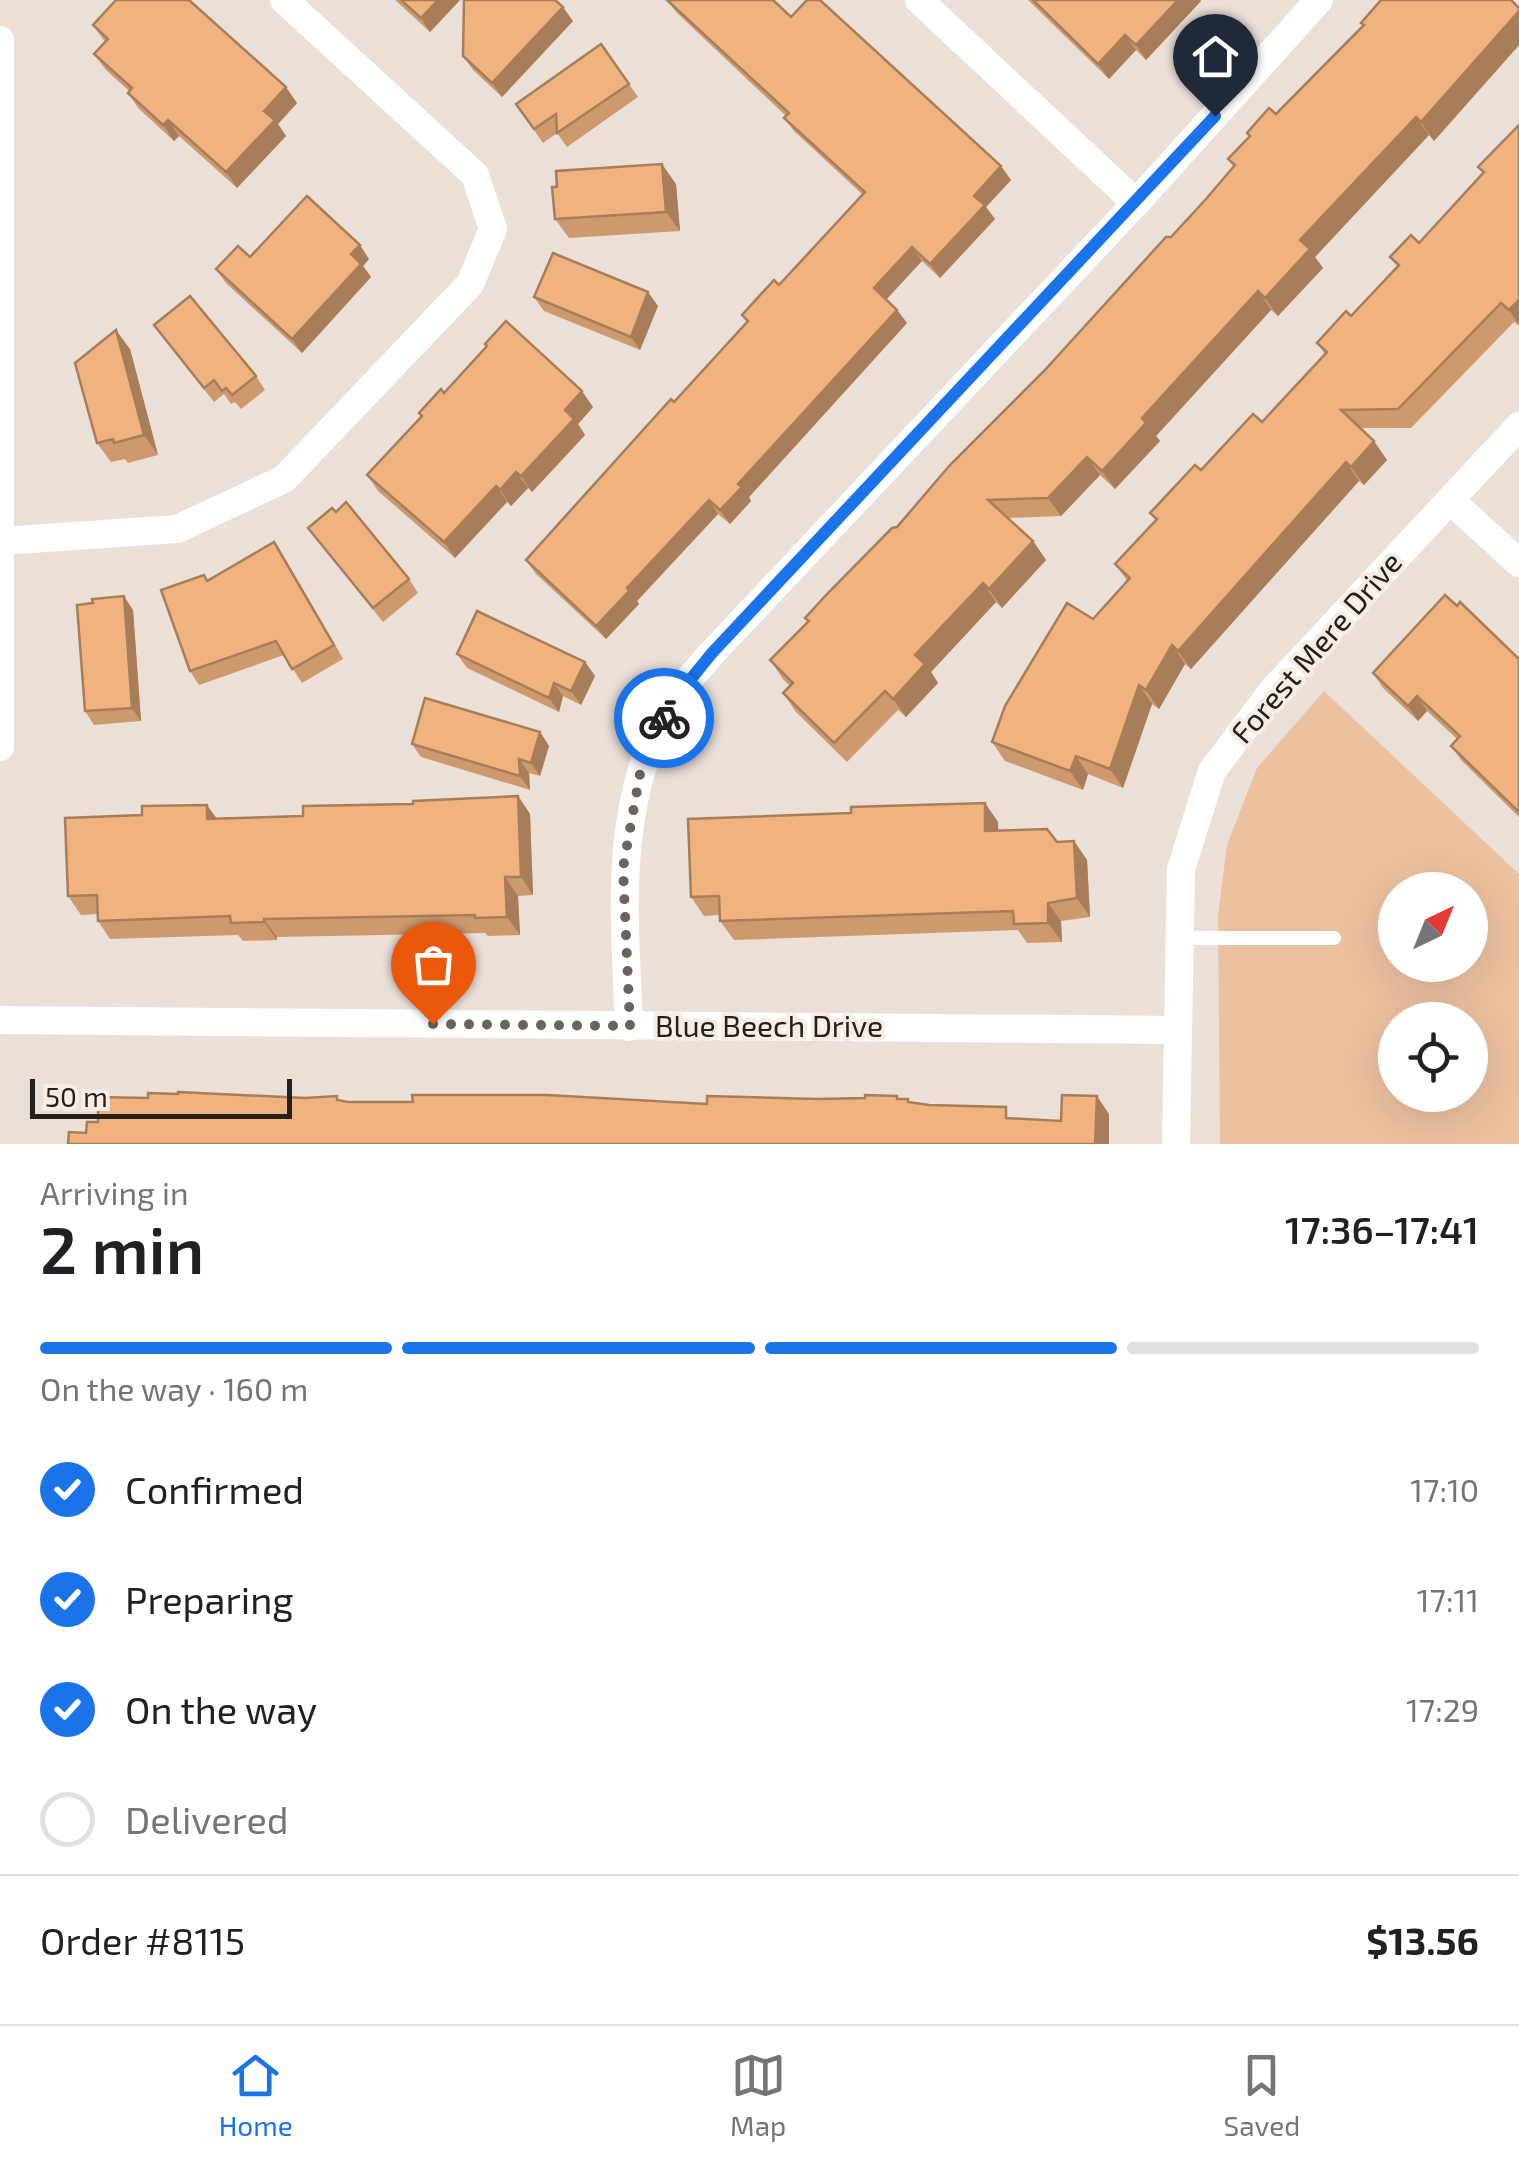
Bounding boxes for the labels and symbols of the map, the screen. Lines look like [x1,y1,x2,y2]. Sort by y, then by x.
pin [1173,14,1258,117]
street label: Forest Mere Drive [1223,544,1408,750]
courier [614,668,714,768]
north arrow [1378,872,1488,982]
pin [391,922,476,1025]
street label: Blue Beech Drive [655,1007,883,1043]
scale bar [30,1074,292,1118]

